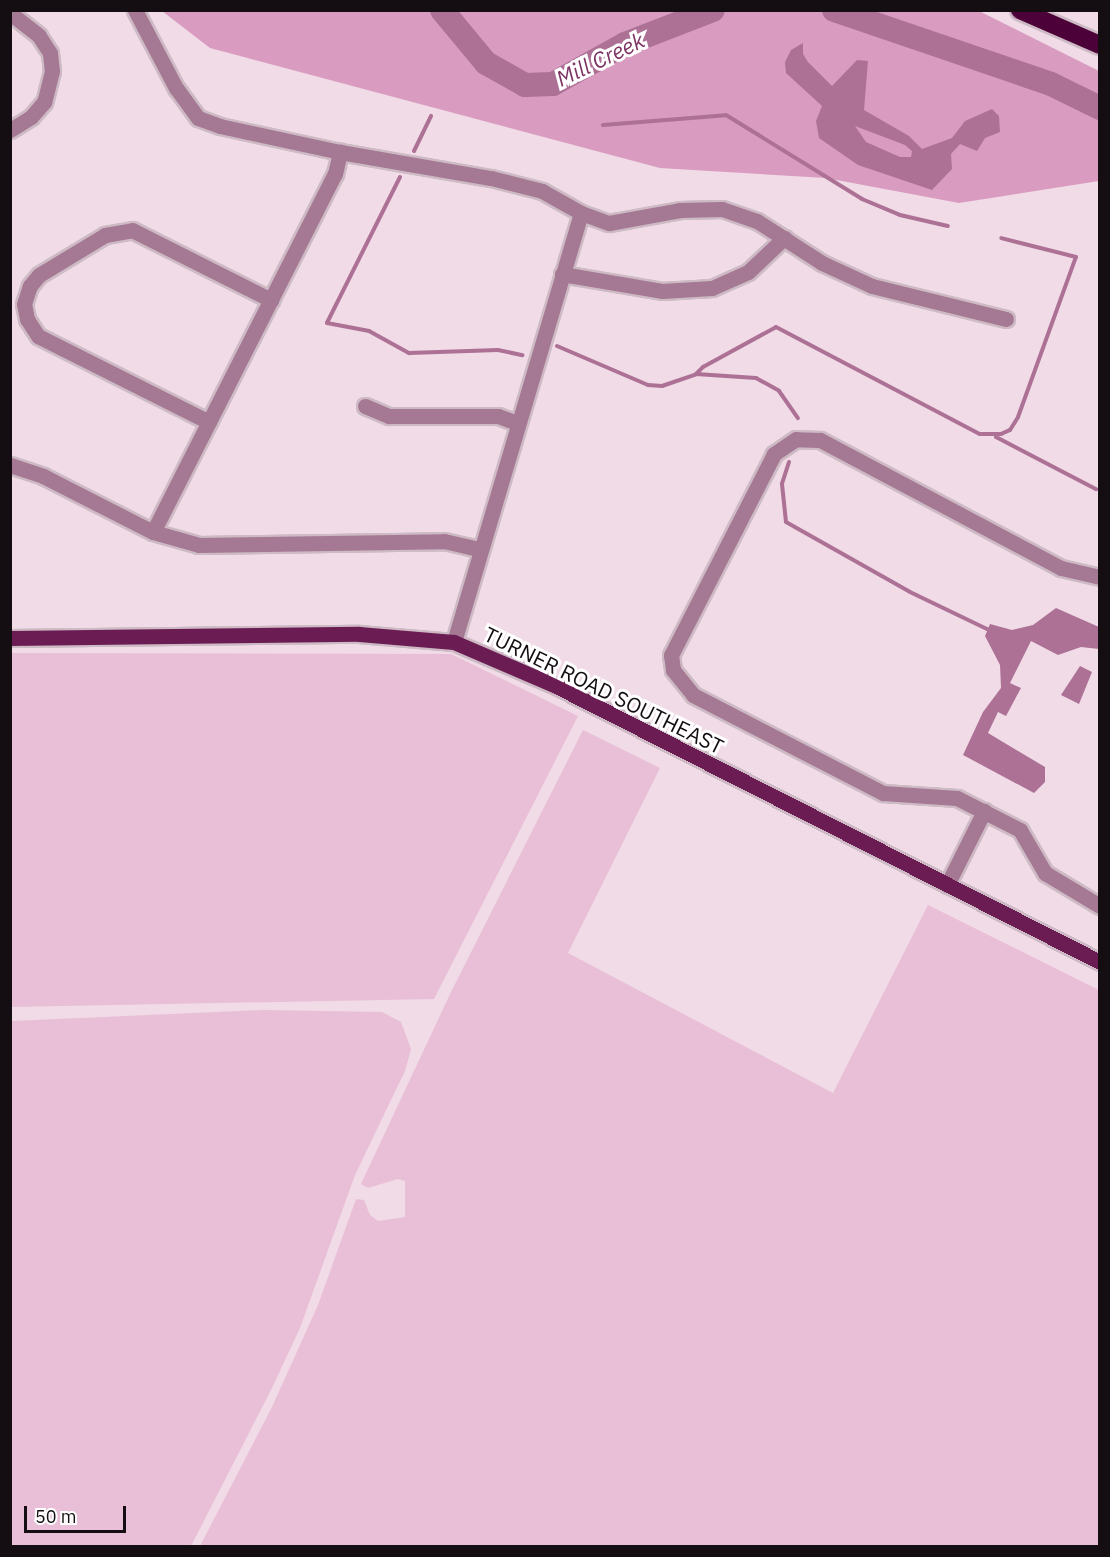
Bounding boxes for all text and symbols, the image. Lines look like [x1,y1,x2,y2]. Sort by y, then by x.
water label: Mill Creek [552,26,648,92]
street label: TURNER ROAD SOUTHEAST [480,621,728,759]
scale bar [27,1494,129,1532]
text: 50 m [35,1505,77,1528]

